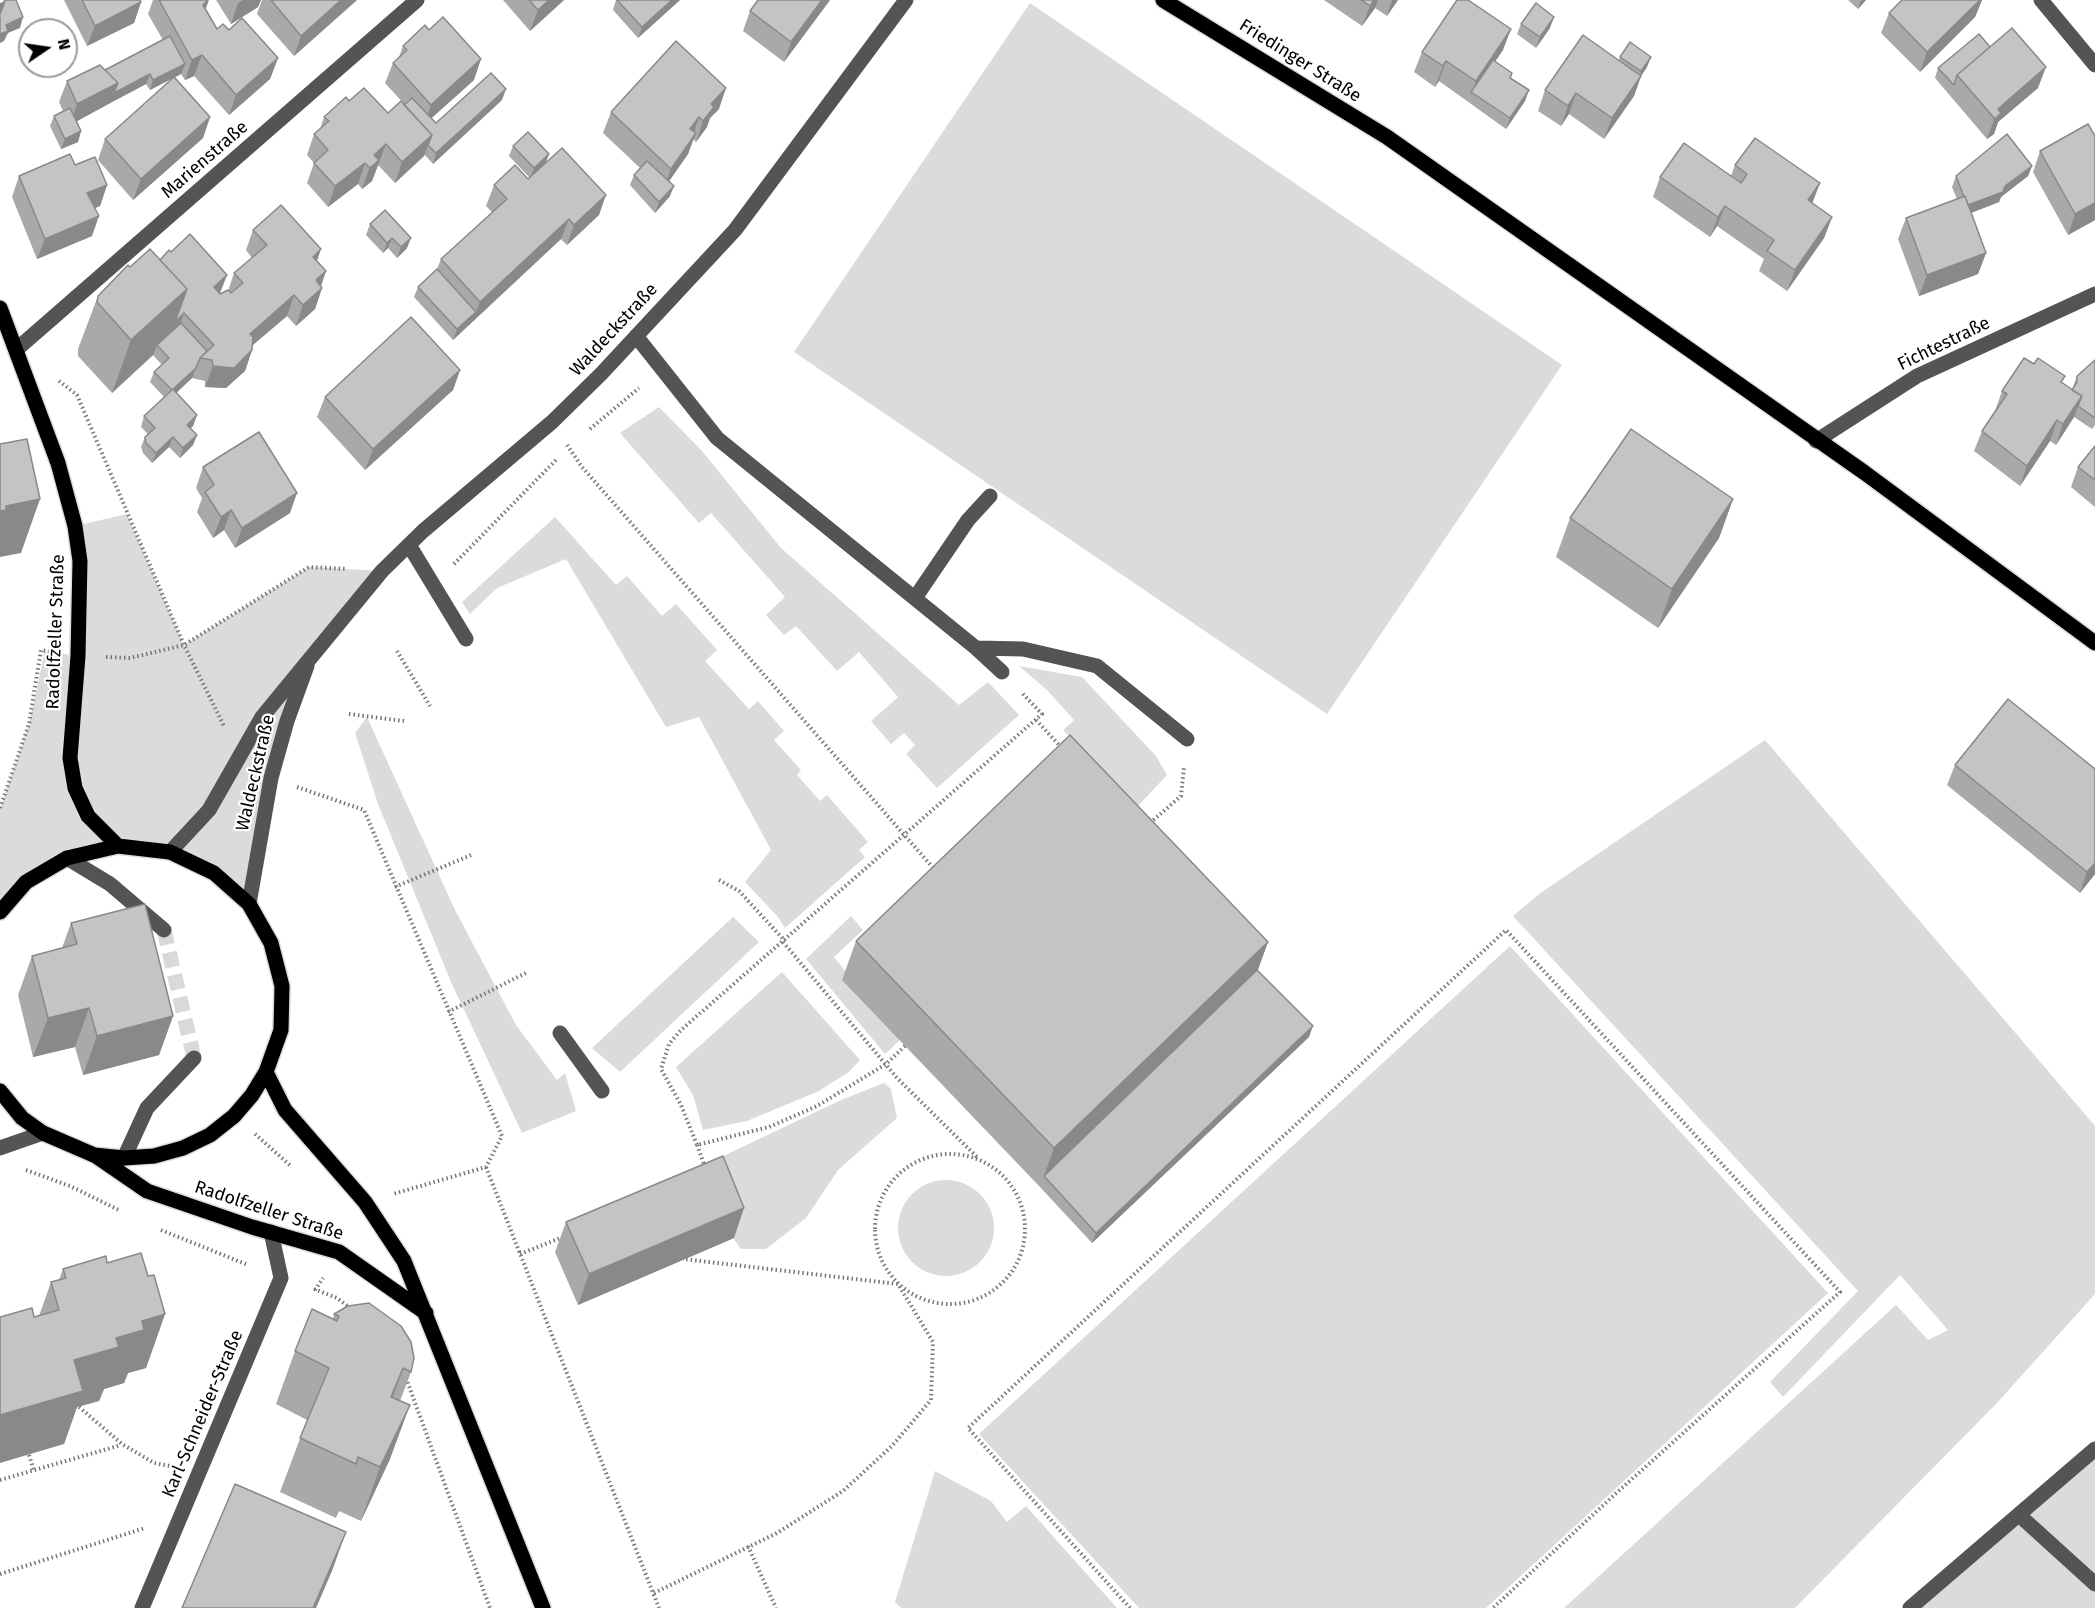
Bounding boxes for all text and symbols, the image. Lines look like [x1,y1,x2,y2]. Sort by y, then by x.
street label: Friedinger Straße [1235,15,1365,107]
north arrow [18,18,78,78]
text: N [54,37,75,52]
street label: Marienstraße [157,117,253,203]
street label: Waldeckstraße [566,279,662,381]
street label: Fichtestraße [1894,312,1994,376]
street label: Radolfzeller Straße [42,554,70,710]
street label: Waldeckstraße [232,713,280,833]
street label: Radolfzeller Straße [192,1177,346,1245]
street label: Karl-Schneider-Straße [158,1327,248,1501]

